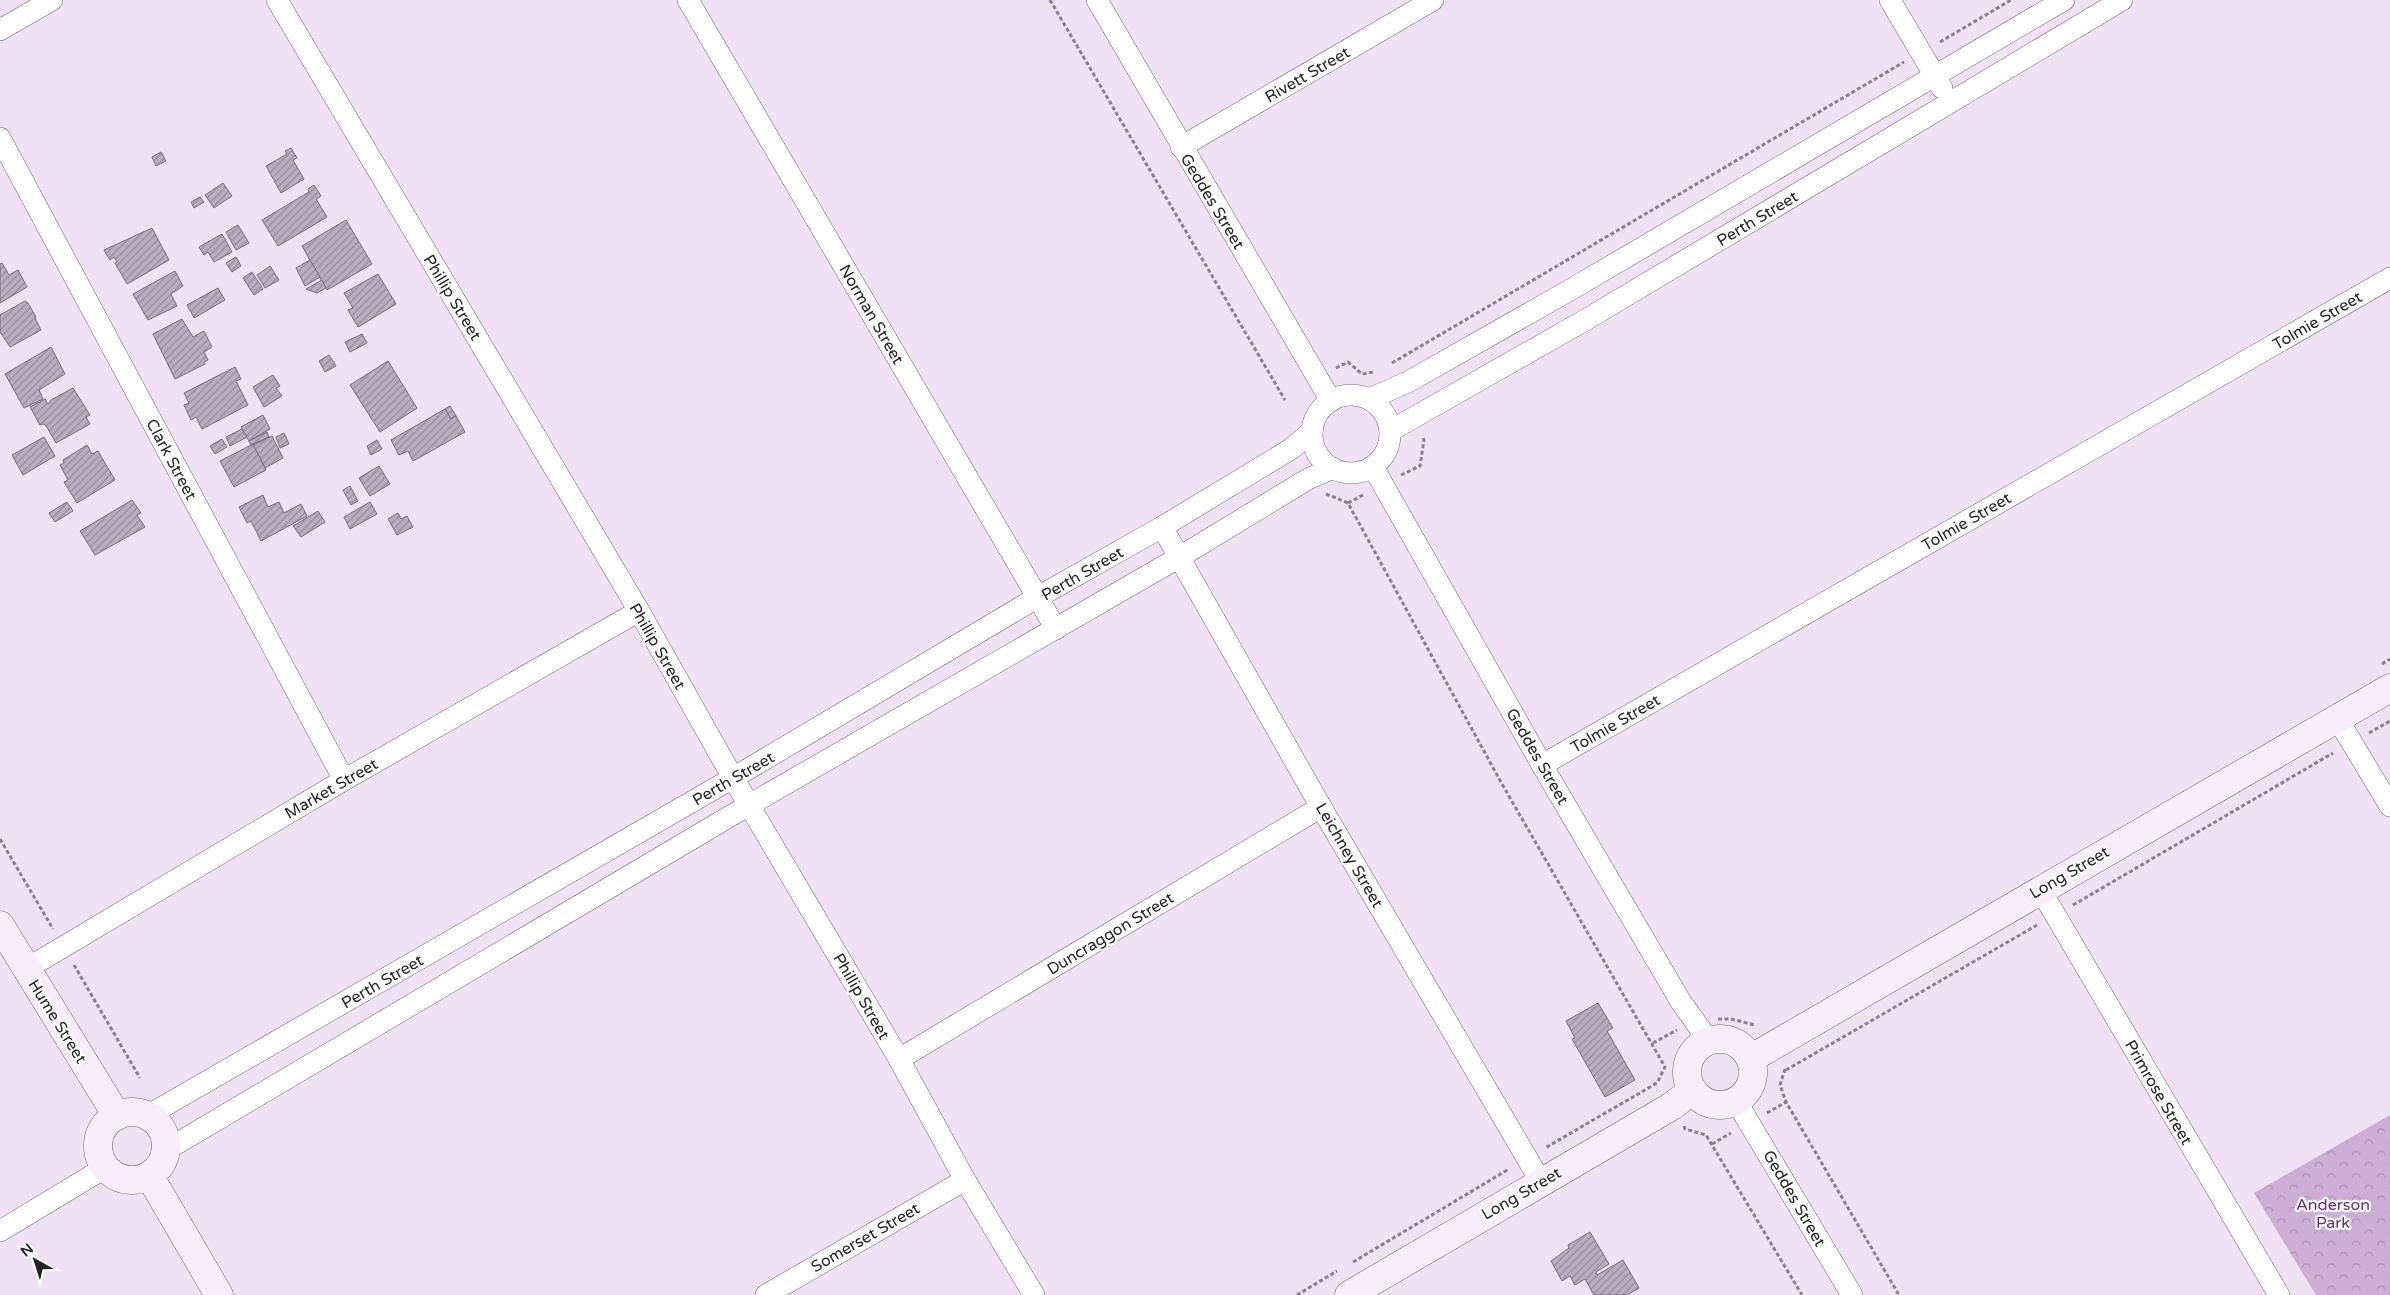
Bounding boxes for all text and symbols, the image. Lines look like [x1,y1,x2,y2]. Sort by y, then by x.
street label: Rivett Street [1261,42,1354,107]
street label: Geddes Street [1176,150,1249,253]
street label: Perth Street [1713,187,1802,251]
street label: Phillip Street [419,251,486,344]
street label: Norman Street [835,261,908,368]
street label: Tolmie Street [2269,287,2366,355]
street label: Clark Street [141,416,201,503]
street label: Tolmie Street [1918,488,2015,556]
street label: Perth Street [1038,542,1127,605]
street label: Phillip Street [624,600,690,693]
street label: Tolmie Street [1567,690,1664,758]
street label: Geddes Street [1501,705,1573,808]
street label: Perth Street [689,747,778,810]
street label: Market Street [281,754,382,824]
street label: Leichney Street [1311,800,1387,911]
street label: Long Street [2026,842,2113,904]
street label: Duncraggon Street [1043,888,1178,980]
street label: Perth Street [338,950,427,1013]
street label: Phillip Street [828,950,894,1043]
street label: Hume Street [23,976,91,1067]
street label: Primrose Street [2120,1037,2196,1148]
street label: Geddes Street [1758,1147,1830,1250]
street label: Long Street [1478,1163,1565,1225]
park label: Anderson Park [2296,1195,2370,1233]
street label: Somerset Street [808,1199,923,1277]
north arrow [10,1235,60,1285]
text: N [17,1240,37,1260]

